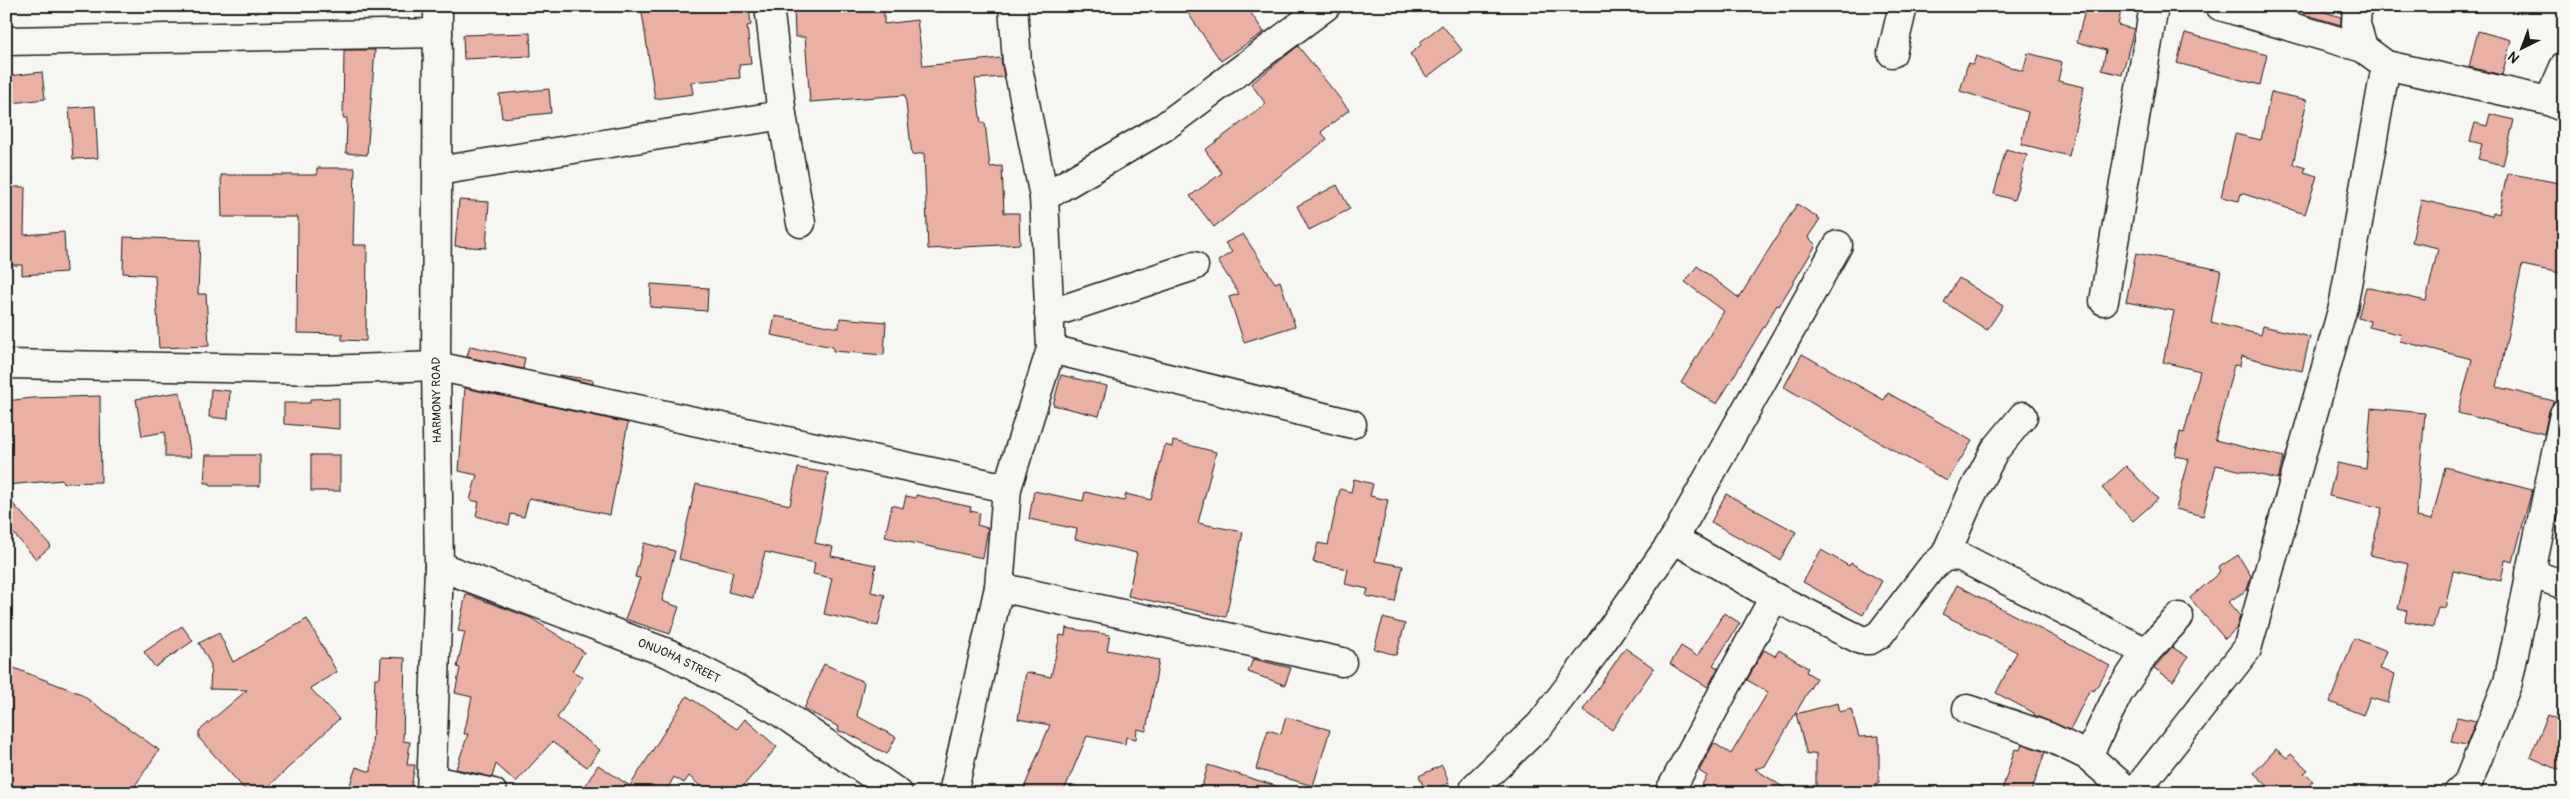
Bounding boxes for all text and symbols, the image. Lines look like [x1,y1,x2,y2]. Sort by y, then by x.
north arrow [2498,22,2548,72]
text: N [2504,48,2523,67]
street label: HARMONY ROAD [429,356,445,443]
street label: ONUOHA STREET [636,635,723,686]

